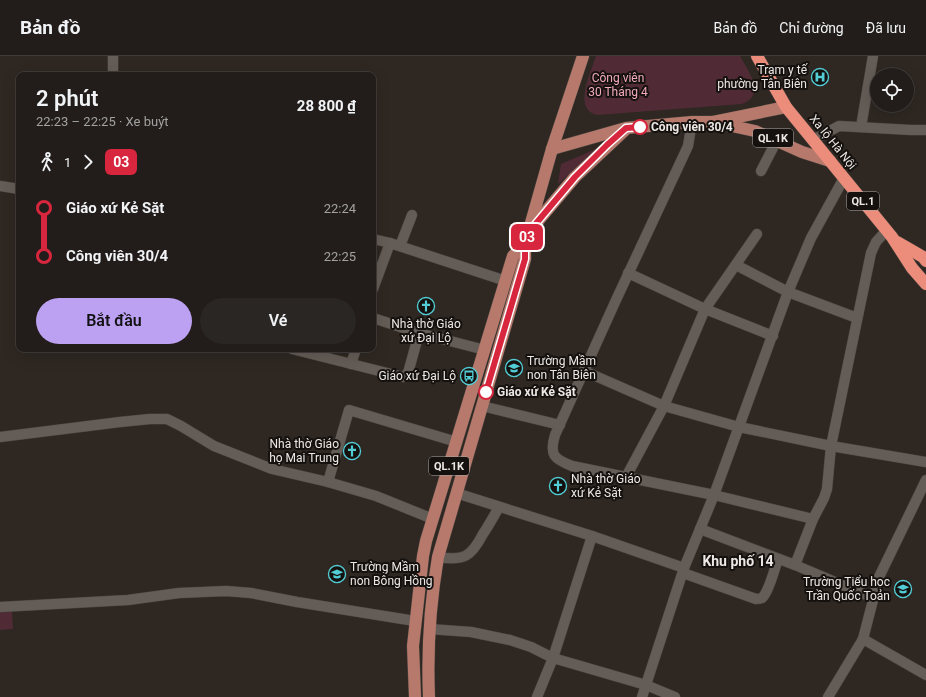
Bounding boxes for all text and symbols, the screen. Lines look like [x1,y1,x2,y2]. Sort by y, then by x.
text: Bản đồ [20,16,80,39]
text: Bản đồ [713,20,757,36]
text: Chỉ đường [779,20,844,36]
text: Đã lưu [866,20,906,36]
place label: Trạm y tế phường Tân Biên [717,63,809,91]
hospital icon: Trạm y tế phường Tân Biên [810,67,830,87]
map controls [870,68,914,112]
button: locate [870,68,914,112]
park label: Công viên 30 Tháng 4 [588,71,648,99]
text: 2 phút [36,86,98,111]
text: 28 800 ₫ [297,97,356,115]
street label: Xa lộ Hà Nội [807,112,859,172]
text: 22:23 – 22:25 · Xe buýt [36,114,169,129]
marker: Công viên 30/4 [632,119,648,135]
place label: Công viên 30/4 [651,120,733,134]
road number: QL.1K [753,129,793,147]
icon: walk [36,151,58,173]
icon: forward [77,151,99,173]
text: 03 [113,154,129,170]
text: 1 [64,155,71,170]
road number: QL.1 [847,192,879,210]
text: Giáo xứ Kẻ Sặt [66,199,164,217]
text: 22:24 [324,201,356,216]
line badge: 03 [509,224,545,250]
text: 03 [519,229,535,245]
text: Công viên 30/4 [66,247,168,265]
text: 22:25 [324,249,356,264]
church icon: Nhà thờ Giáo xứ Đại Lộ [416,296,436,316]
button: Bắt đầu [36,298,192,344]
button: Vé [200,298,356,344]
place label: Nhà thờ Giáo xứ Đại Lộ [391,317,461,345]
place label: Trường Mầm non Tân Biên [527,354,596,382]
school or university icon: Trường Mầm non Tân Biên [504,358,524,378]
bus stop icon: Giáo xứ Đại Lộ [459,366,479,386]
place label: Giáo xứ Đại Lộ [378,369,456,383]
marker: Giáo xứ Kẻ Sặt [478,384,494,400]
place label: Giáo xứ Kẻ Sặt [497,385,576,399]
place label: Nhà thờ Giáo họ Mai Trung [269,437,339,465]
church icon: Nhà thờ Giáo họ Mai Trung [342,441,362,461]
road number: QL.1K [429,457,469,475]
place label: Nhà thờ Giáo xứ Kẻ Sặt [571,472,641,500]
church icon: Nhà thờ Giáo xứ Kẻ Sặt [548,476,568,496]
district label: Khu phố 14 [702,553,774,569]
place label: Trường Mầm non Bông Hồng [350,560,433,588]
school or university icon: Trường Mầm non Bông Hồng [327,564,347,584]
place label: Trường Tiểu học Trần Quốc Toản [803,575,890,603]
school or university icon: Trường Tiểu học Trần Quốc Toản [893,579,913,599]

